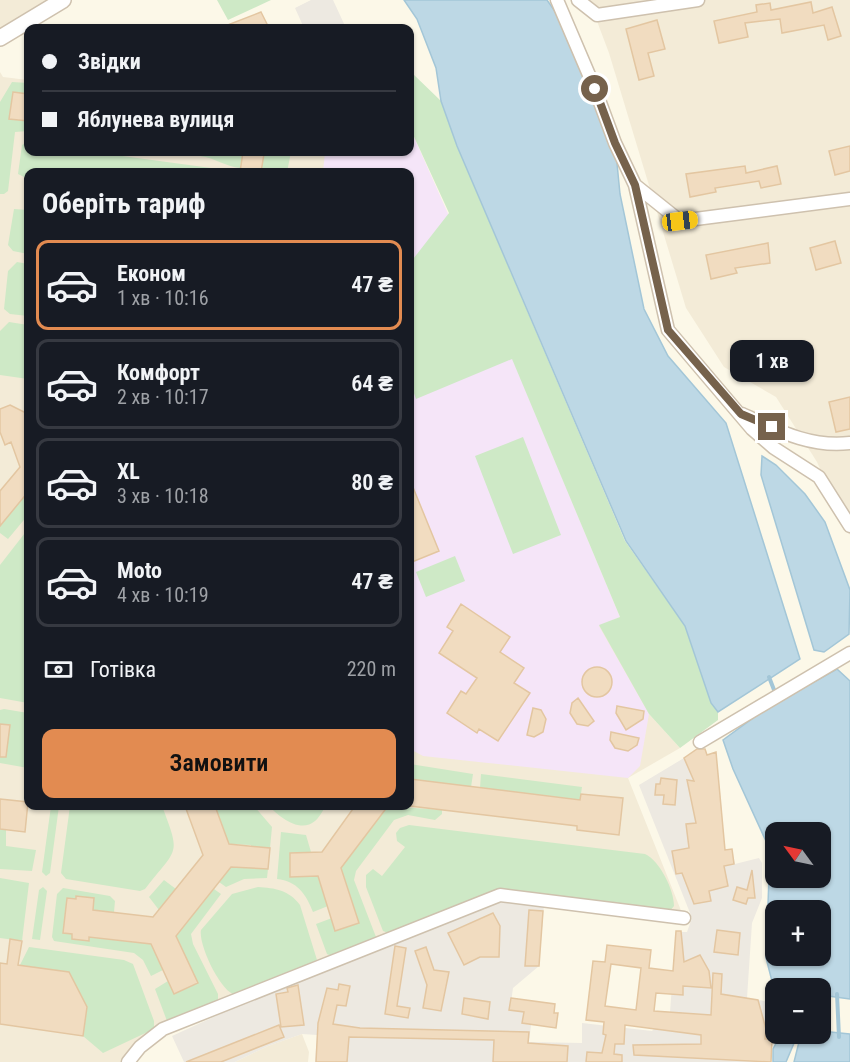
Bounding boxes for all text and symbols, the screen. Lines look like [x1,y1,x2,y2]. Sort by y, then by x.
text: Звідки [78,49,141,74]
route start [581,75,608,102]
text: Яблунева вулиця [78,107,234,132]
text: Оберіть тариф [42,188,205,220]
car [661,210,699,232]
icon: car [45,258,99,312]
text: Економ [117,261,186,286]
text: 47 ₴ [351,272,393,297]
text: 1 хв · 10:16 [117,286,209,310]
callout: 1 хв [730,340,814,382]
text: 1 хв [755,349,789,373]
icon: car [45,357,99,411]
text: Комфорт [117,360,200,385]
text: 64 ₴ [351,371,393,396]
text: 2 хв · 10:17 [117,385,209,409]
route end [758,413,785,440]
icon: car [45,456,99,510]
text: XL [117,459,140,484]
text: 80 ₴ [351,470,393,495]
text: 3 хв · 10:18 [117,484,209,508]
icon: car [45,555,99,609]
text: Moto [117,558,162,583]
text: 47 ₴ [351,569,393,594]
text: 4 хв · 10:19 [117,583,209,607]
icon: cash [42,653,75,686]
text: Готівка [90,657,156,682]
text: 220 m [347,657,396,681]
button: Замовити [42,729,396,798]
north arrow [765,822,831,888]
map controls [765,822,831,1044]
button: + [765,900,831,966]
button: − [765,978,831,1044]

